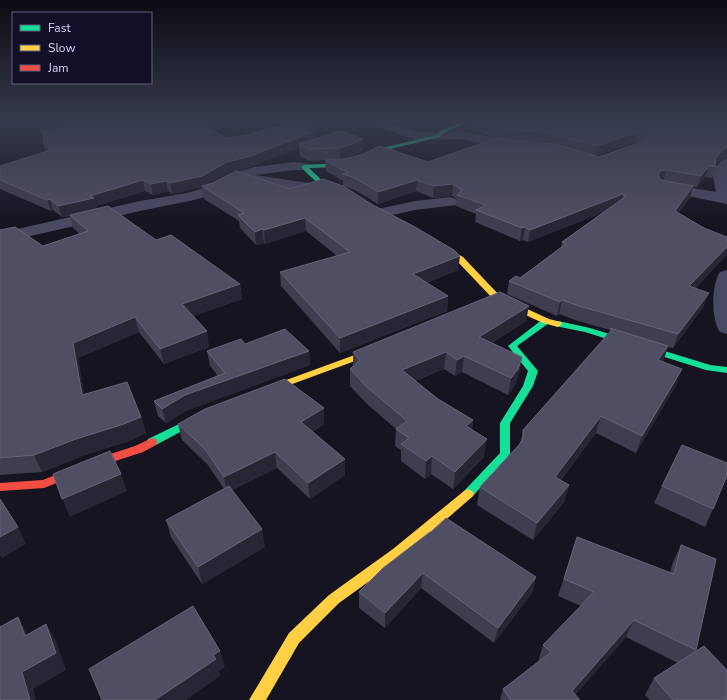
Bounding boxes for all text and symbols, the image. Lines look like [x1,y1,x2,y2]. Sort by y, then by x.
legend [12,12,152,84]
text: Fast [48,20,71,36]
text: Slow [48,40,76,56]
text: Jam [47,60,69,76]

